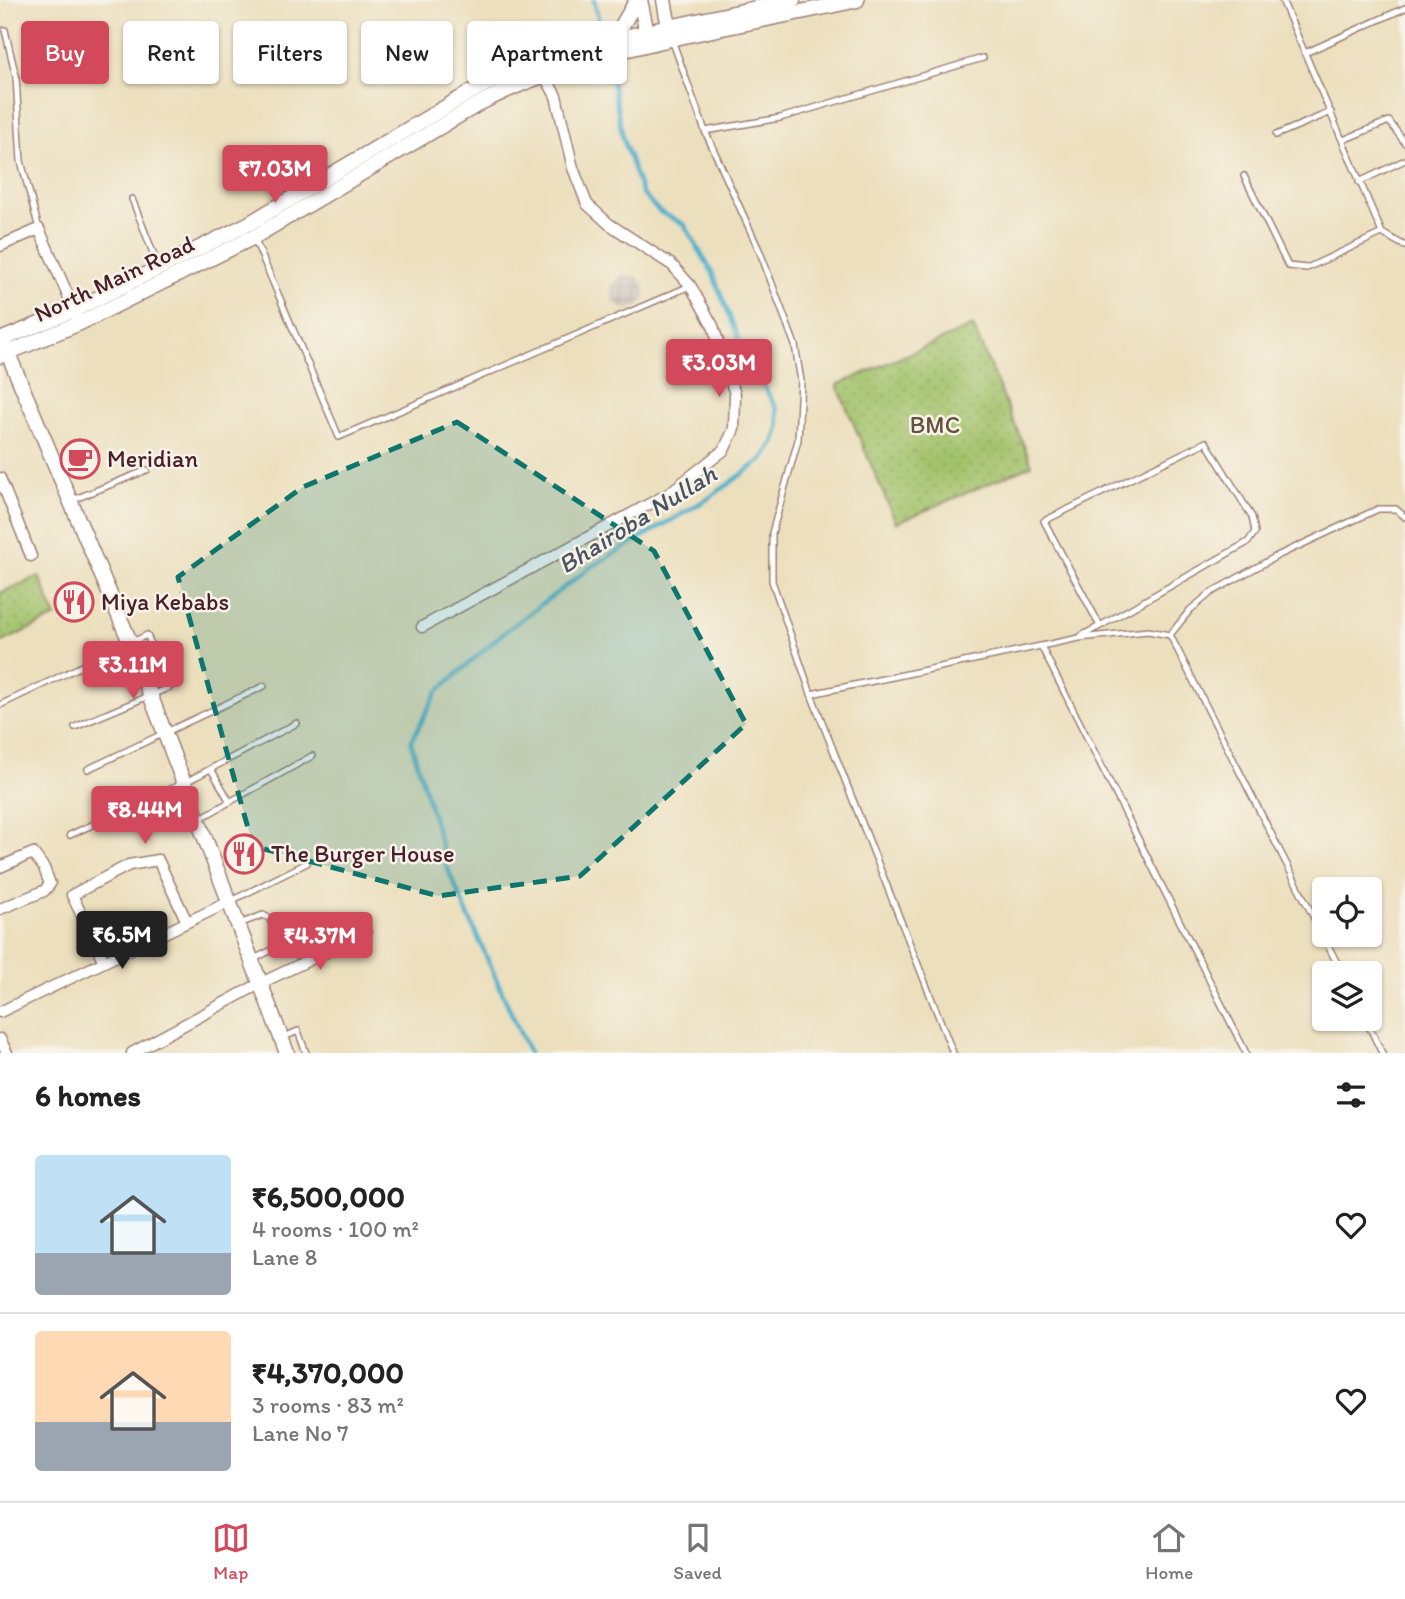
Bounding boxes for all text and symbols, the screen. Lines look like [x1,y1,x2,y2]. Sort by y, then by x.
chip: Buy [21,21,109,84]
chip: Rent [123,21,219,84]
chip: Filters [233,21,347,84]
chip: New [361,21,453,84]
chip: Apartment [467,21,627,84]
pin: ₹7.03M [218,146,332,205]
text: ₹7.03M [238,154,312,182]
street label: North Main Road [29,229,199,328]
pin: ₹3.03M [662,340,776,399]
text: ₹3.03M [682,348,756,376]
park label: BMC [910,410,960,439]
cafe icon: Meridian [59,438,101,480]
place label: Meridian [107,444,198,473]
water label: Bhairoba Nullah [552,457,722,580]
restaurant icon: Miya Kebabs [53,581,95,623]
place label: Miya Kebabs [101,587,229,616]
pin: ₹3.11M [76,642,190,701]
text: ₹3.11M [99,650,167,678]
pin: ₹8.44M [88,786,202,846]
text: ₹8.44M [107,795,183,823]
restaurant icon: The Burger House [223,833,265,875]
place label: The Burger House [271,839,455,868]
map controls [1312,877,1382,1031]
button: locate [1312,877,1382,947]
pin: ₹6.5M [73,912,171,971]
pin: ₹4.37M [263,912,377,972]
text: ₹6.5M [92,920,152,948]
text: ₹4.37M [284,921,356,949]
button: layers [1312,961,1382,1031]
icon: filters [1332,1076,1370,1114]
text: 6 homes [35,1077,141,1114]
text: ₹6,500,000 [252,1178,405,1215]
icon: home [91,1183,175,1267]
icon: heart [1332,1206,1370,1244]
text: 4 rooms · 100 m² [252,1215,419,1243]
text: Lane 8 [252,1243,317,1271]
text: ₹4,370,000 [252,1354,404,1391]
icon: home [91,1359,175,1443]
icon: heart [1332,1382,1370,1420]
text: 3 rooms · 83 m² [252,1391,404,1419]
text: Lane No 7 [252,1419,349,1447]
tab: Map [212,1519,250,1584]
tab: Saved [673,1519,722,1584]
tab: Home [1145,1519,1193,1584]

